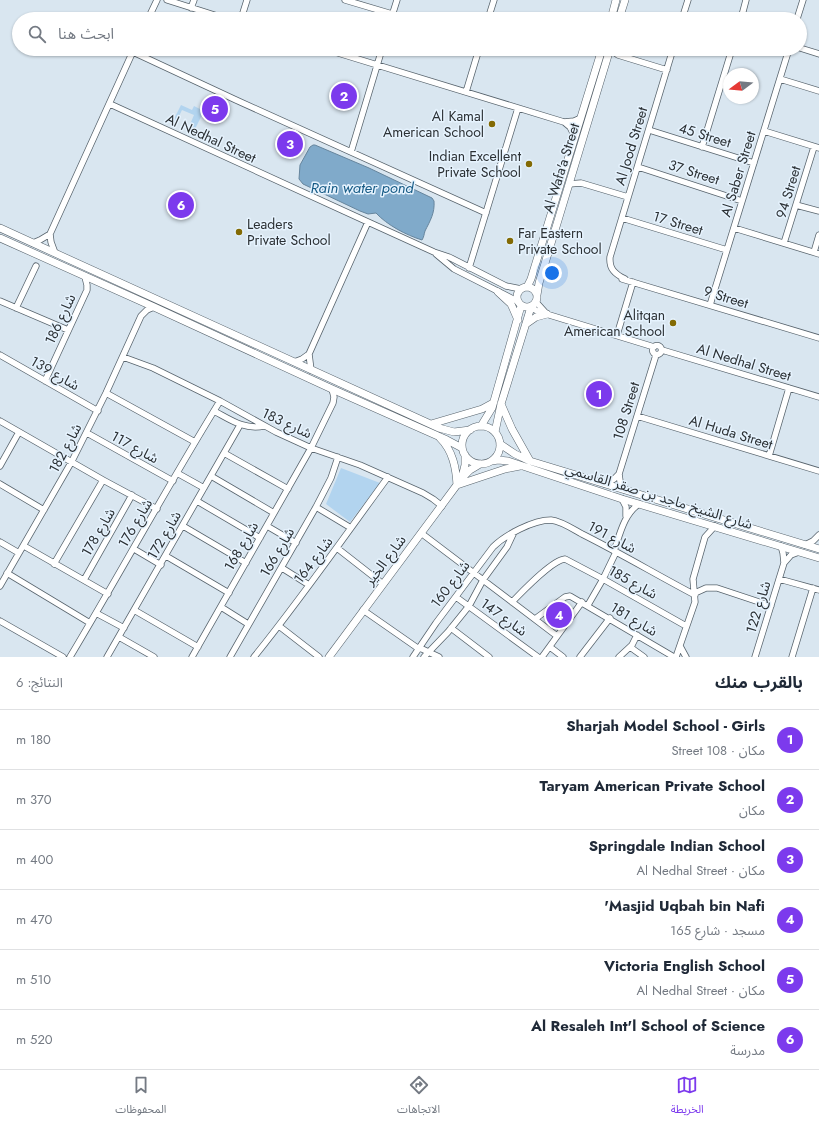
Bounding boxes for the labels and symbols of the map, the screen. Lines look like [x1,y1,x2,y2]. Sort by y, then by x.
north arrow [723,68,759,104]
pin: 2 [331,81,357,111]
pin: 5 [202,94,228,124]
street label: Al Jood Street [610,104,653,188]
place label: Al Kamal American School [383,106,484,142]
street label: Al Nedhal Street [163,108,260,168]
street label: 45 Street [676,118,734,153]
marker: Al Kamal American School [487,119,497,129]
street label: Al Wafa'a Street [538,120,584,215]
street label: Al Saber Street [715,128,761,219]
pin: 3 [277,129,303,159]
place label: Indian Excellent Private School [429,146,522,182]
street label: 37 Street [666,154,723,190]
marker: Indian Excellent Private School [524,159,534,169]
street label: 94 Street [771,163,806,221]
water label: Rain water pond [310,177,414,199]
pin: 6 [168,190,194,220]
street label: 17 Street [651,206,706,240]
place label: Leaders Private School [247,214,331,250]
place label: Far Eastern Private School [518,223,602,259]
marker: Leaders Private School [234,227,244,237]
marker: Far Eastern Private School [505,236,515,246]
your location [542,263,562,283]
street label: 9 Street [701,281,751,313]
street label: شارع 186 [40,291,81,348]
place label: Alitqan American School [564,305,665,341]
marker: Alitqan American School [668,318,678,328]
street label: Al Nedhal Street [694,338,794,386]
street label: شارع 139 [26,351,83,396]
pin: 1 [586,379,612,409]
street label: 108 Street [608,379,645,443]
street label: شارع 183 [258,403,315,444]
street label: Al Huda Street [687,410,776,454]
street label: شارع 182 [44,420,87,477]
street label: شارع 117 [107,426,162,469]
street label: شارع الشيخ ماجد بن صقر القاسمي [562,458,755,535]
street label: شارع 176 [113,495,158,552]
street label: شارع 178 [76,504,121,560]
street label: شارع 172 [142,507,187,564]
street label: شارع 191 [584,516,640,559]
street label: شارع 168 [219,518,264,575]
street label: شارع 166 [255,524,300,581]
street label: شارع الخير [359,531,411,591]
street label: شارع 164 [289,532,338,588]
street label: شارع 160 [426,556,475,612]
street label: شارع 185 [604,560,661,605]
street label: شارع 122 [741,578,776,636]
street label: شارع 147 [476,593,531,642]
street label: شارع 181 [606,597,661,642]
pin: 4 [546,600,572,630]

